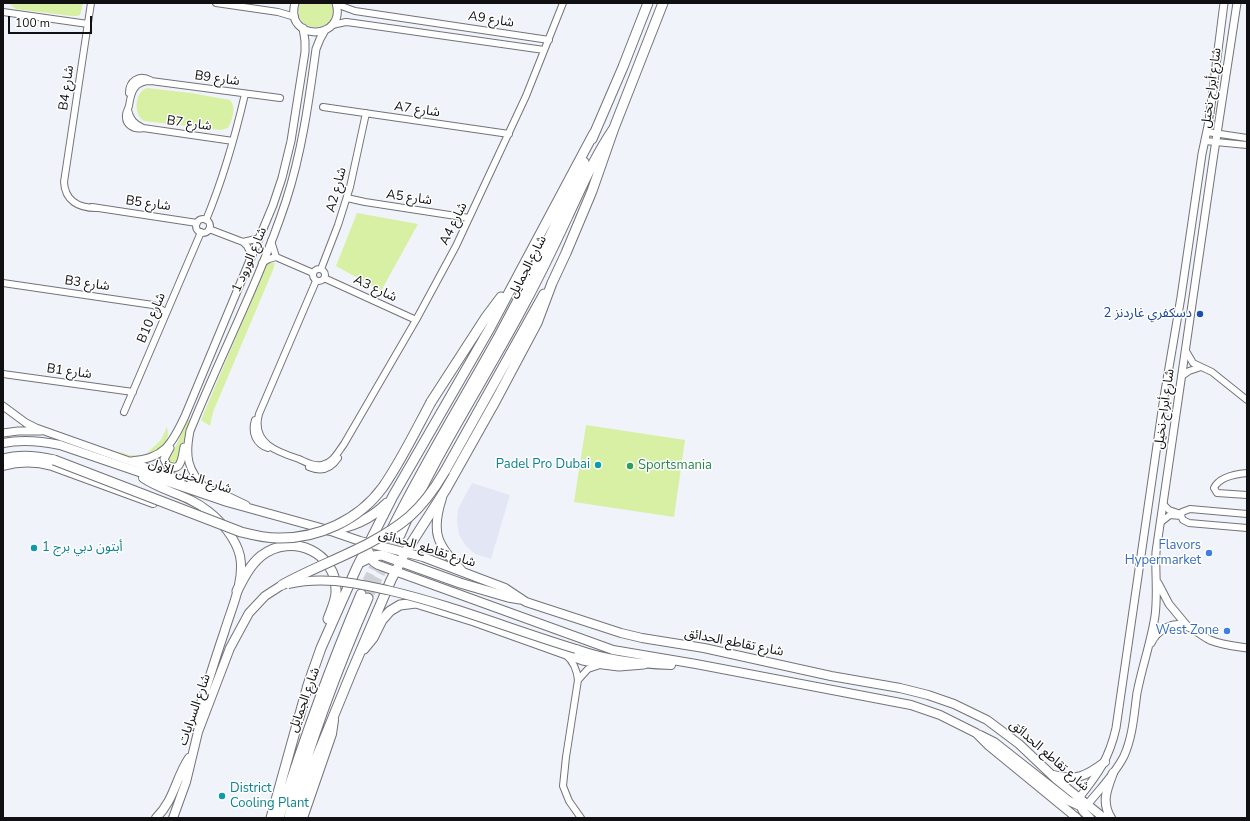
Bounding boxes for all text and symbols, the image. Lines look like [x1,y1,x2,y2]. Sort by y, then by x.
scale bar [10,8,94,34]
street label: A9 شارع [467,9,515,31]
text: 100 m [15,15,50,31]
street label: شارع أبراج نخيل [1199,47,1225,129]
street label: B4 شارع [56,65,78,111]
street label: B9 شارع [194,68,240,90]
street label: A7 شارع [393,99,441,121]
street label: B7 شارع [166,113,212,135]
street label: A2 شارع [324,166,350,214]
street label: A5 شارع [385,187,433,209]
street label: B5 شارع [125,193,171,215]
street label: A4 شارع [437,200,471,248]
street label: شارع الورود 1 [229,225,271,295]
street label: شارع الجمايل [506,233,550,301]
street label: A3 شارع [351,272,399,306]
street label: B3 شارع [64,273,110,295]
street label: B10 شارع [134,291,170,345]
place label: دسكفري غاردنز 2 [1104,306,1192,322]
marker: دسكفري غاردنز 2 [1195,309,1205,319]
street label: B1 شارع [46,361,92,383]
street label: شارع أبراج نخيل [1152,368,1178,450]
street label: شارع الخيل الأول [146,456,234,498]
place label: Padel Pro Dubai [496,457,590,473]
place label: Sportsmania [638,458,712,474]
marker: Padel Pro Dubai [593,460,603,470]
marker: Sportsmania [625,461,635,471]
street label: شارع تقاطع الحدائق [377,527,477,571]
place label: Flavors Hypermarket [1125,538,1201,569]
place label: أبتون دبي برج 1 [42,540,122,556]
marker: أبتون دبي برج 1 [29,543,39,553]
marker: Flavors Hypermarket [1204,548,1214,558]
place label: West Zone [1155,623,1219,639]
street label: شارع تقاطع الحدائق [683,626,785,660]
marker: West Zone [1222,626,1232,636]
street label: شارع الجمايل [286,665,324,735]
street label: شارع السرايات [175,672,215,748]
street label: شارع تقاطع الحدائق [1006,717,1092,795]
place label: District Cooling Plant [230,781,309,812]
marker: District Cooling Plant [217,791,227,801]

